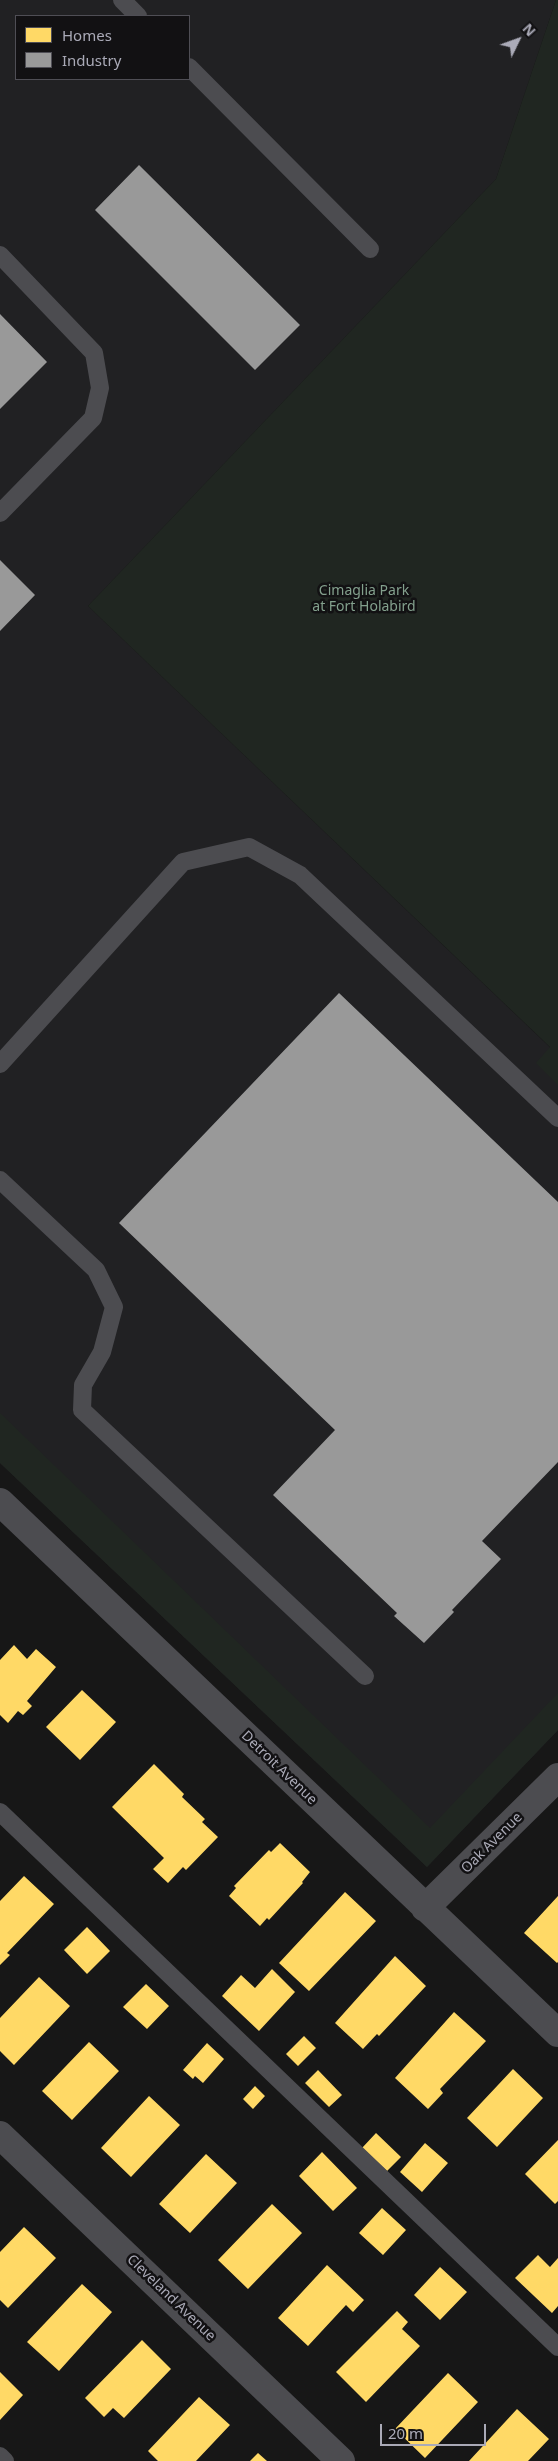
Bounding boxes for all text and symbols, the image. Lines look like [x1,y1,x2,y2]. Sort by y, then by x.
legend [15,15,190,80]
north arrow [493,15,543,65]
text: N [519,19,540,40]
text: Homes [62,25,112,45]
text: Industry [62,50,121,70]
park label: Cimaglia Park at Fort Holabird [312,583,416,616]
street label: Detroit Avenue [238,1728,320,1808]
street label: Oak Avenue [458,1809,526,1877]
street label: Cleveland Avenue [123,2251,219,2345]
scale bar [383,2414,489,2446]
text: 20 m [388,2423,423,2443]

